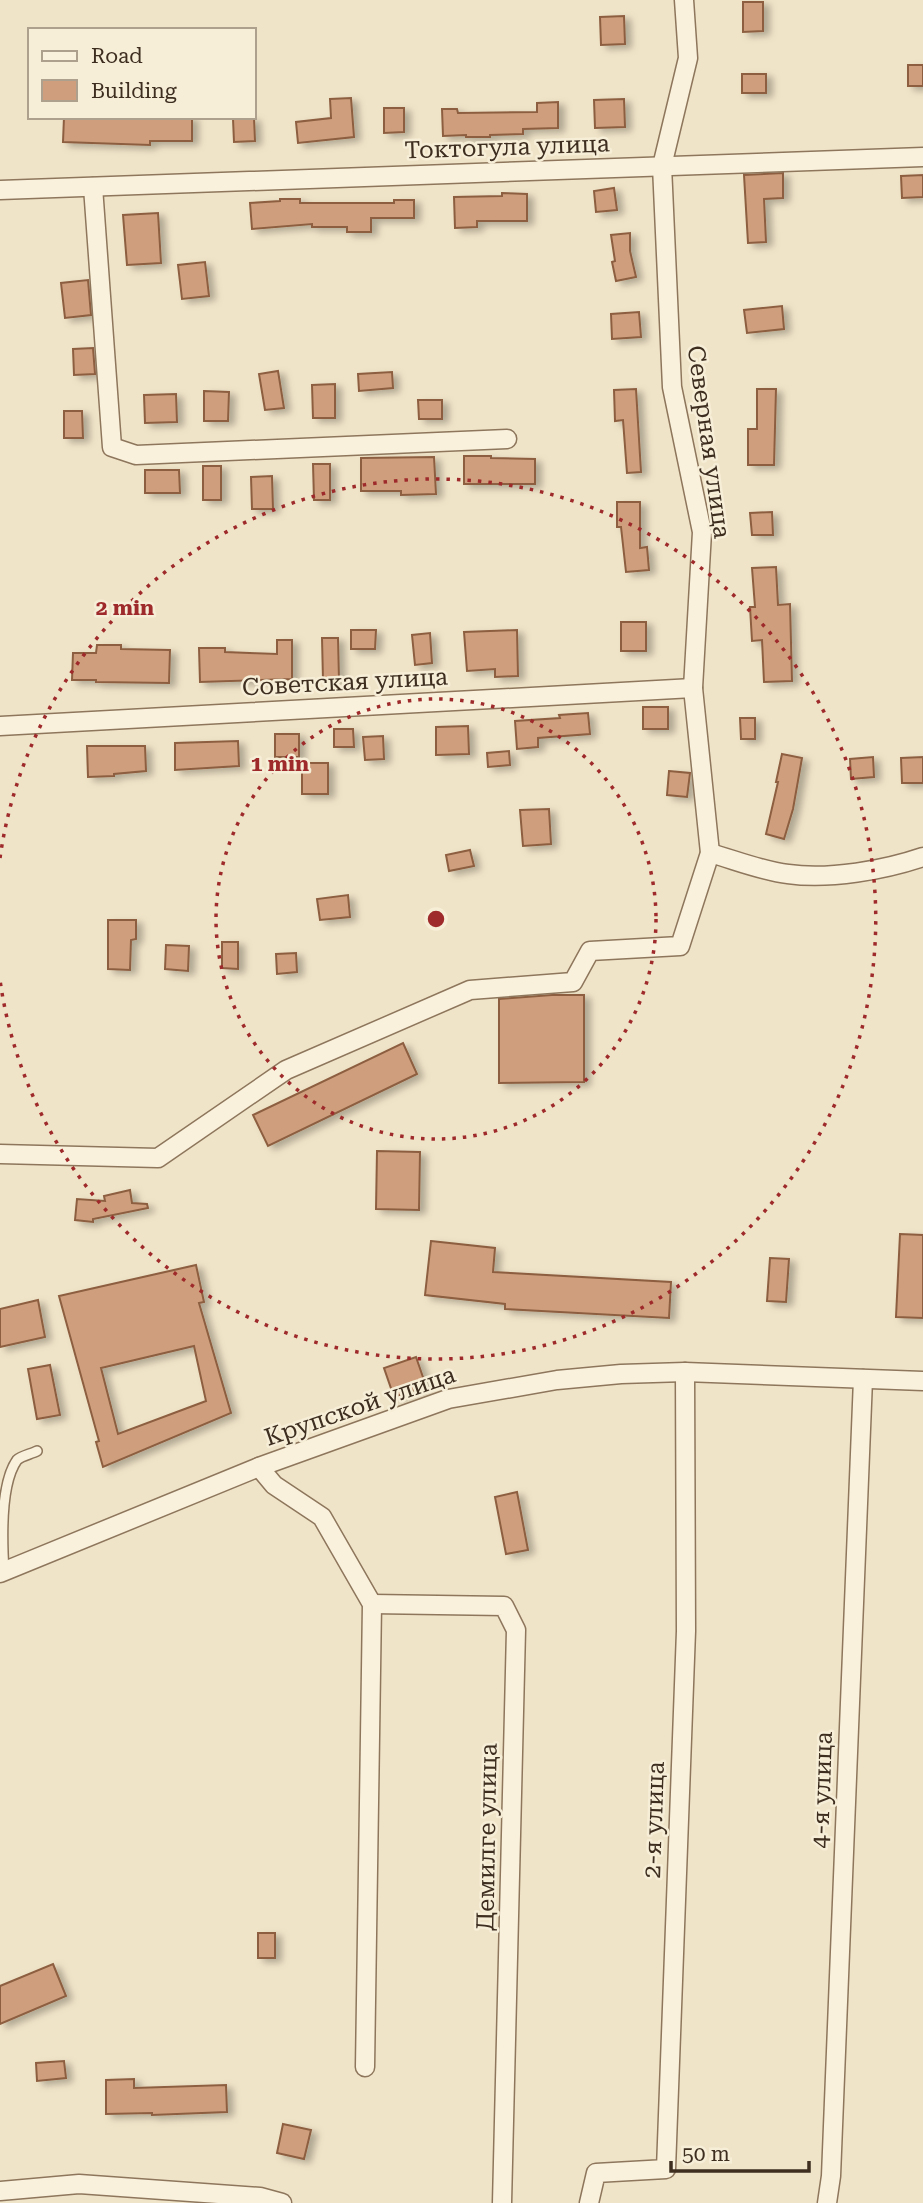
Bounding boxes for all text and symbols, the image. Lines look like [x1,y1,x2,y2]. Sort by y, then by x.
legend [28,28,256,119]
text: Road [91,44,143,68]
text: Building [91,79,177,103]
street label: Токтогула улица [404,129,610,165]
street label: Северная улица [682,344,736,540]
text: 2 min [96,596,154,620]
street label: Советская улица [241,663,449,701]
text: 1 min [251,752,309,776]
centre of rings [424,907,448,931]
street label: Крупской улица [261,1360,459,1452]
street label: 4-я улица [806,1731,838,1849]
street label: Демилге улица [471,1743,503,1931]
street label: 2-я улица [638,1761,670,1879]
scale bar [671,2130,809,2174]
text: 50 m [682,2142,730,2166]

